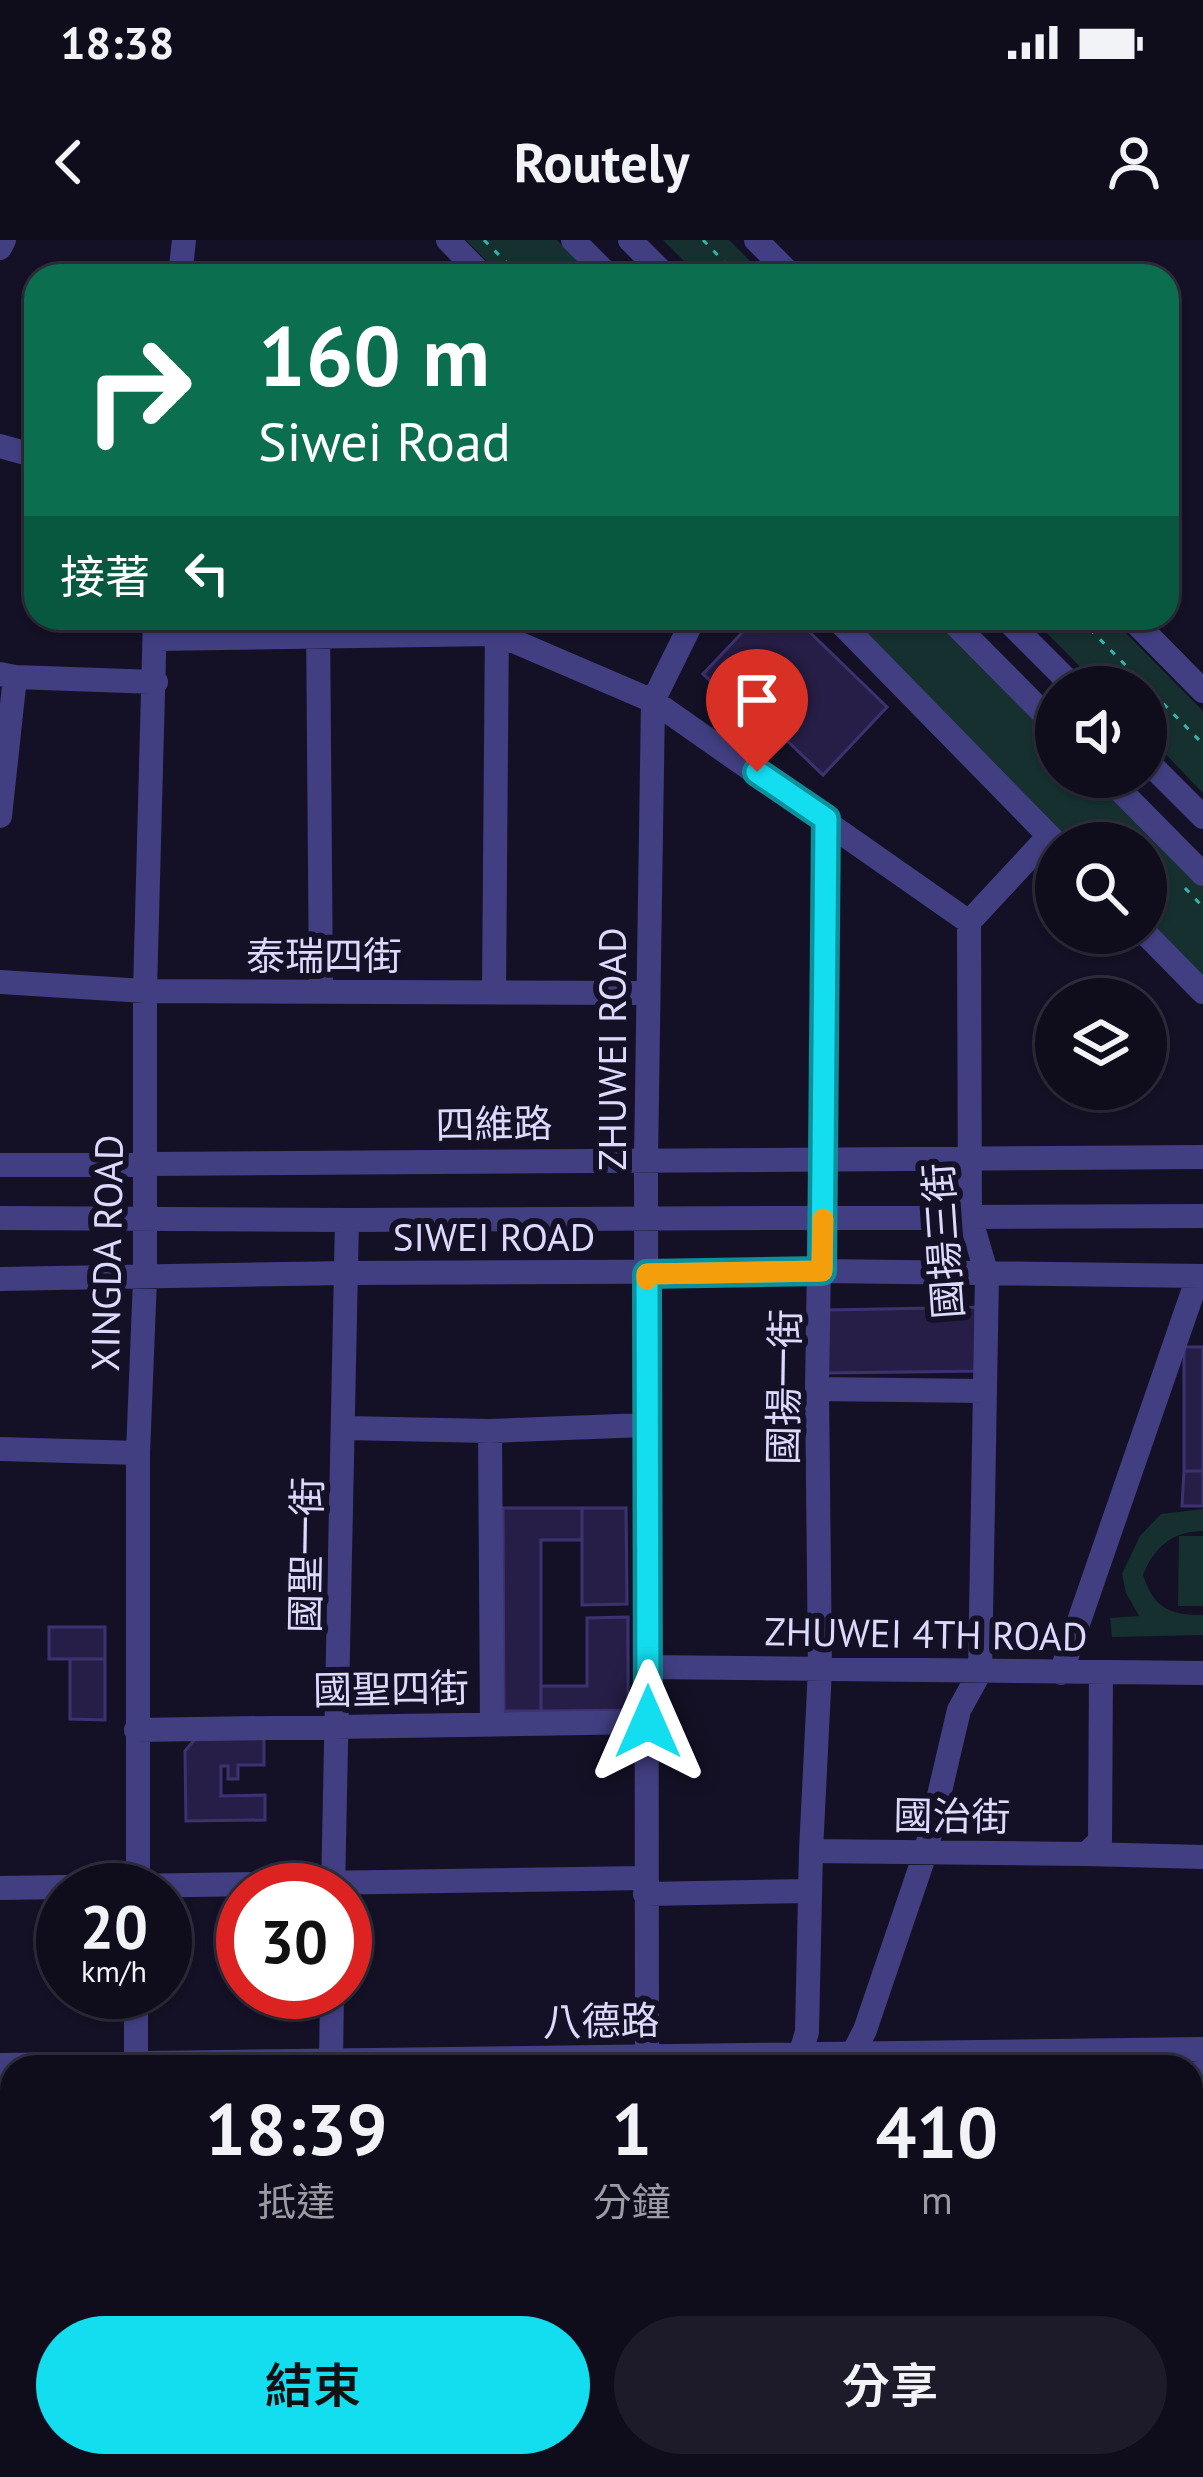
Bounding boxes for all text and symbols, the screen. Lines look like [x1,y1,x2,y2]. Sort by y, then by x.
text: 18:38 [60,13,174,71]
text: Routely [514,127,689,197]
icon: back [36,129,102,195]
icon: person [1101,129,1167,195]
text: 160 m [258,300,490,409]
icon: right [60,312,216,468]
text: Siwei Road [258,406,511,476]
icon: left [174,540,240,606]
text: 接著 [60,547,150,605]
pin [706,649,808,772]
map controls [1035,666,1167,1110]
button: sound [1035,666,1167,798]
icon: arrive [724,667,790,733]
button: search [1035,822,1167,954]
street label: ZHUWEI ROAD [586,927,637,1171]
street label: 泰瑞四街 [246,930,402,981]
button: layers [1035,978,1167,1110]
street label: 四維路 [435,1097,553,1150]
street label: XINGDA ROAD [79,1134,134,1372]
street label: 國揚三街 [912,1161,973,1321]
street label: SIWEI ROAD [393,1211,595,1262]
street label: 國揚一街 [757,1309,810,1465]
street label: 國聖一街 [279,1477,332,1633]
street label: ZHUWEI 4TH ROAD [764,1605,1088,1662]
position arrow [585,1659,711,1785]
street label: 國聖四街 [313,1662,469,1715]
street label: 國治街 [893,1789,1011,1842]
speed limit sign: 30 [216,1863,372,2019]
text: 20 [80,1887,148,1965]
text: km/h [81,1951,147,1990]
street label: 八德路 [542,1994,660,2047]
text: 18:39 [205,2082,388,2175]
text: 1 [611,2082,652,2175]
text: 410 [876,2085,998,2178]
text: m [921,2174,953,2225]
text: 抵達 [257,2176,335,2227]
text: 分鐘 [593,2176,671,2227]
button: 結束 [36,2316,590,2454]
button: 分享 [614,2316,1167,2454]

